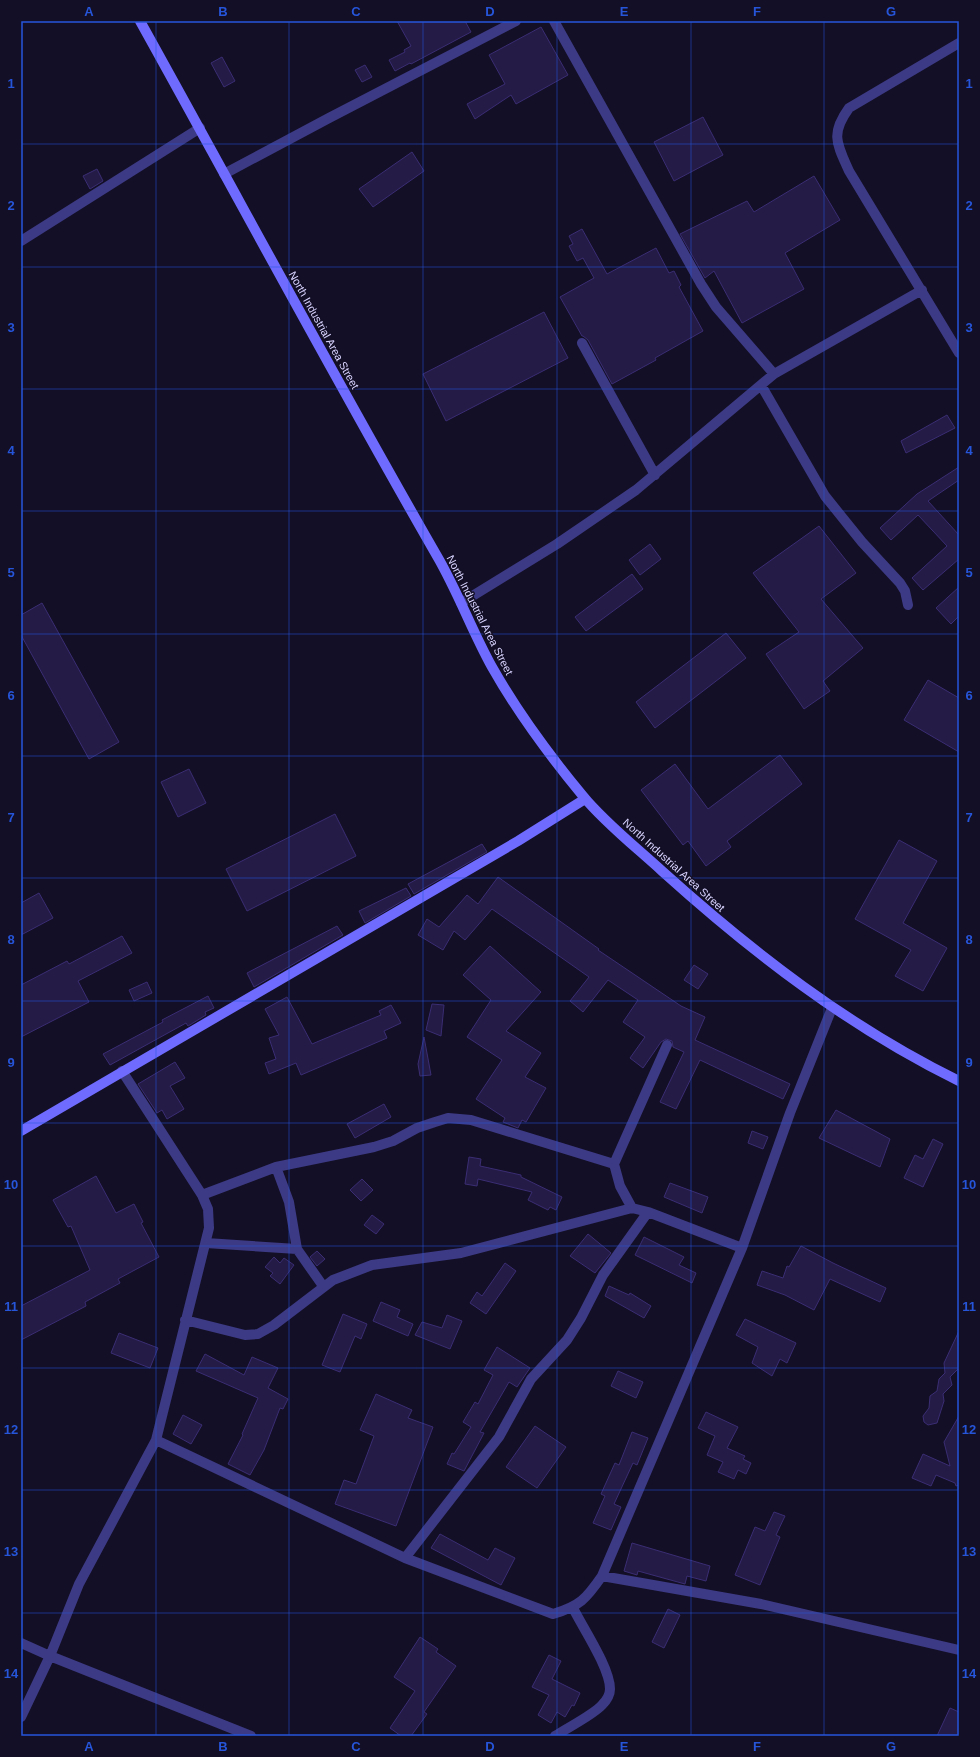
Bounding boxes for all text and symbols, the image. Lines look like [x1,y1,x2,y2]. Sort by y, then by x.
text: A [84,4,94,19]
text: B [218,4,228,19]
text: C [351,4,361,19]
text: D [485,4,495,19]
text: E [620,4,629,19]
text: F [753,4,761,19]
text: G [886,4,896,19]
text: 1 [7,76,15,91]
text: 1 [965,76,973,91]
text: 2 [7,198,15,213]
text: 2 [965,198,973,213]
street label: North Industrial Area Street [287,269,361,391]
text: 3 [7,320,15,335]
text: 3 [965,320,973,335]
text: 4 [7,443,15,458]
text: 4 [965,443,973,458]
street label: North Industrial Area Street [445,553,515,677]
text: 5 [7,565,15,580]
text: 5 [965,565,973,580]
text: 6 [7,688,15,703]
text: 6 [965,688,973,703]
text: 7 [7,810,15,825]
text: 7 [965,810,973,825]
street label: North Industrial Area Street [621,816,727,914]
text: 8 [7,932,15,947]
text: 8 [965,932,973,947]
text: 9 [7,1055,15,1070]
text: 9 [965,1055,973,1070]
text: 10 [4,1177,18,1192]
text: 10 [962,1177,976,1192]
text: 11 [4,1299,18,1314]
text: 11 [962,1299,976,1314]
text: 12 [4,1422,18,1437]
text: 12 [962,1422,976,1437]
text: 13 [4,1544,18,1559]
text: 13 [962,1544,976,1559]
text: 14 [4,1666,19,1681]
text: 14 [962,1666,977,1681]
text: A [84,1739,94,1754]
text: B [218,1739,228,1754]
text: C [351,1739,361,1754]
text: D [485,1739,495,1754]
text: E [620,1739,629,1754]
text: F [753,1739,761,1754]
text: G [886,1739,896,1754]

